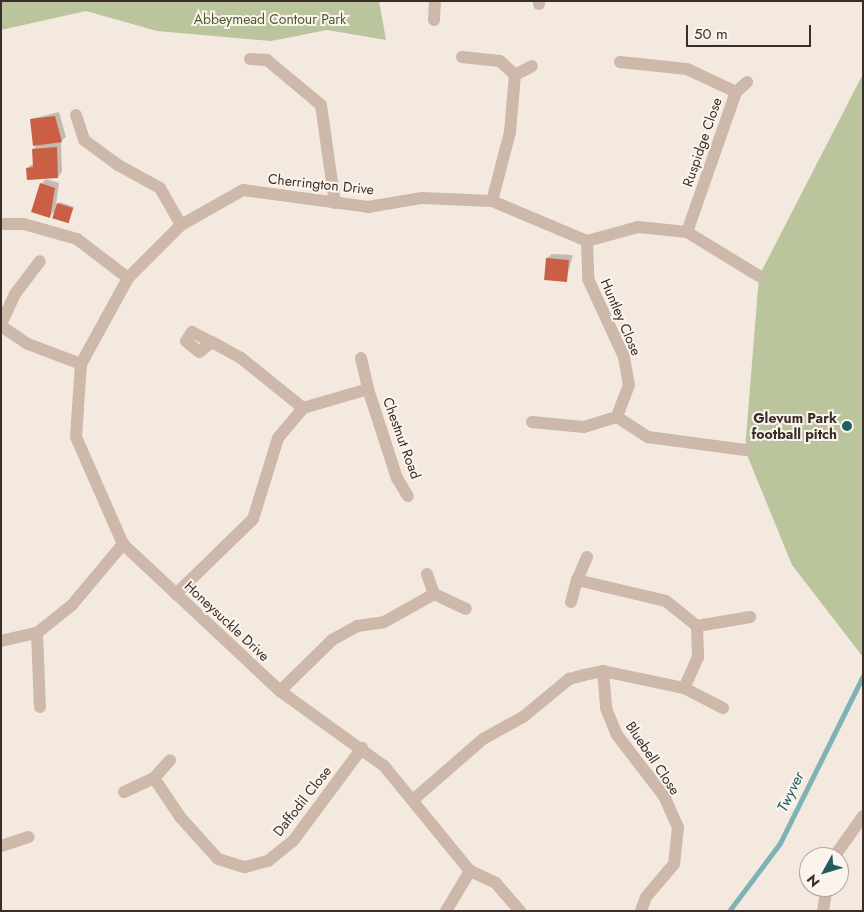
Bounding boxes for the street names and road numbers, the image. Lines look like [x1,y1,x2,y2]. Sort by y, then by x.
street label: Ruspidge Close [679,95,725,189]
street label: Cherrington Drive [267,170,375,198]
street label: Huntley Close [597,276,645,358]
street label: Chestnut Road [379,395,425,481]
street label: Honeysuckle Drive [181,577,273,665]
street label: Bluebell Close [622,718,684,798]
street label: Daffodil Close [269,763,335,839]

